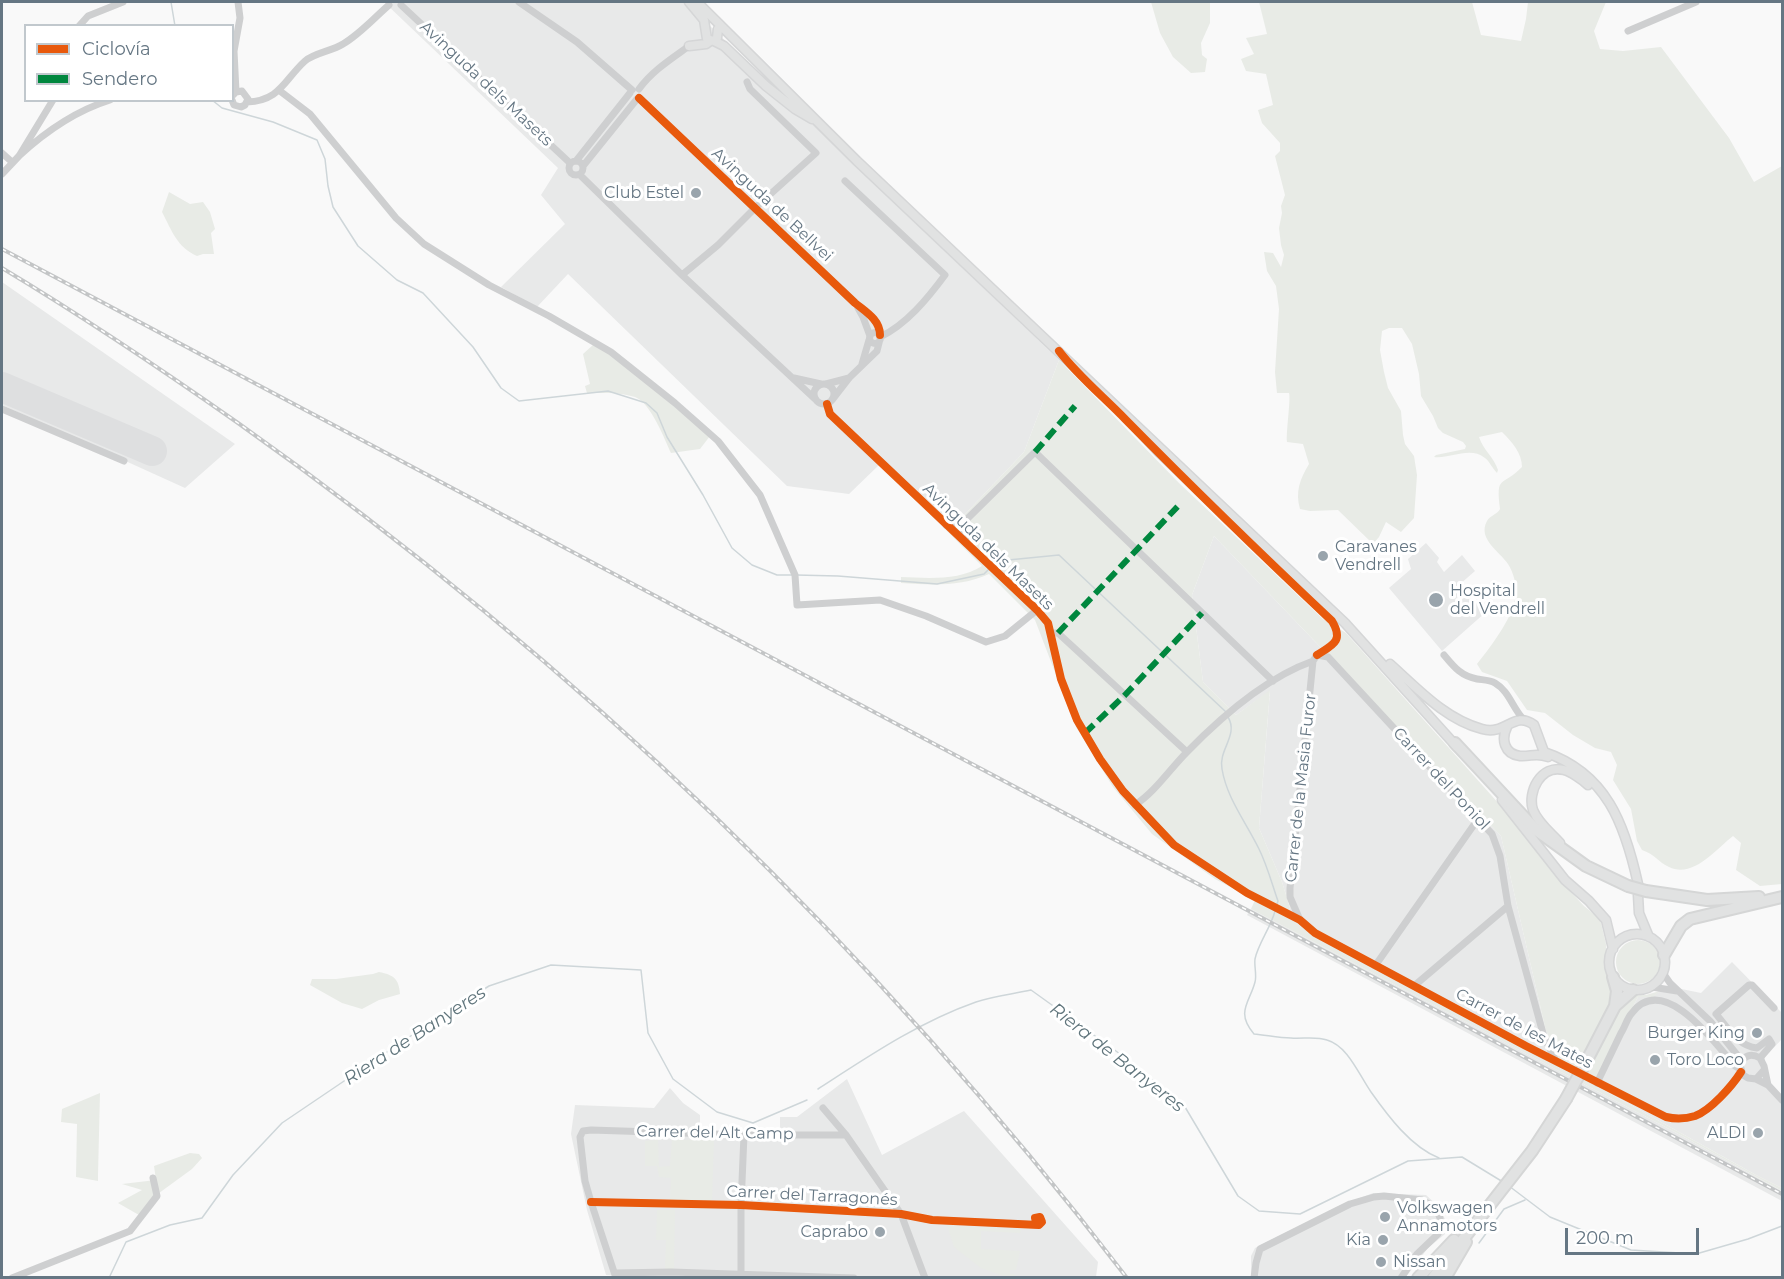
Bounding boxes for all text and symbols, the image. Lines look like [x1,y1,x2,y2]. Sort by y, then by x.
street label: Avinguda dels Masets [416,18,556,150]
legend [24,24,234,102]
text: Ciclovía [82,38,151,60]
text: Sendero [82,68,157,90]
street label: Avinguda de Bellvei [708,144,836,266]
place label: Club Estel [604,183,684,203]
marker: Club Estel [689,186,703,200]
street label: Avinguda dels Masets [919,480,1057,614]
place label: Caravanes Vendrell [1335,537,1417,575]
marker: Caravanes Vendrell [1316,549,1330,563]
place label: Hospital del Vendrell [1450,581,1545,619]
marker: Hospital del Vendrell [1427,591,1445,609]
street label: Carrer de la Masia Furor [1282,693,1320,883]
street label: Carrer del Poniol [1389,724,1493,834]
water label: Riera de Banyeres [340,982,490,1090]
street label: Carrer de les Mates [1452,985,1596,1073]
water label: Riera de Banyeres [1045,999,1189,1117]
place label: Burger King [1647,1023,1745,1043]
marker: Burger King [1750,1026,1764,1040]
place label: Toro Loco [1667,1050,1744,1070]
marker: Toro Loco [1648,1053,1662,1067]
street label: Carrer del Alt Camp [636,1122,794,1144]
place label: ALDI [1707,1123,1746,1143]
marker: ALDI [1751,1126,1765,1140]
street label: Carrer del Tarragonés [726,1182,898,1210]
place label: Volkswagen Annamotors [1397,1198,1497,1236]
marker: Volkswagen Annamotors [1378,1210,1392,1224]
scale bar [1568,1216,1702,1254]
place label: Caprabo [800,1222,868,1242]
marker: Caprabo [873,1225,887,1239]
text: 200 m [1576,1227,1634,1249]
place label: Kia [1346,1230,1371,1250]
marker: Kia [1376,1233,1390,1247]
place label: Nissan [1393,1252,1446,1272]
marker: Nissan [1374,1255,1388,1269]

